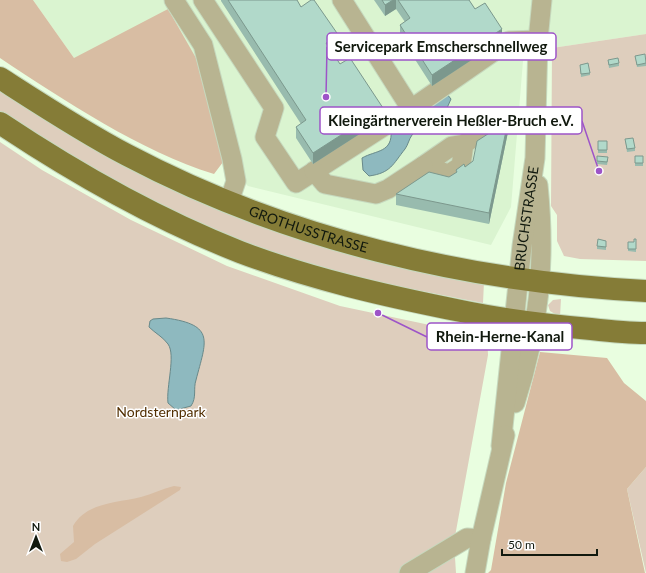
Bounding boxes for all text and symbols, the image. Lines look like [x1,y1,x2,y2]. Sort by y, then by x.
callout: Servicepark Emscherschnellweg [327,33,556,60]
text: Servicepark Emscherschnellweg [335,37,548,55]
callout: Kleingärtnerverein Heßler-Bruch e.V. [320,107,582,134]
text: Kleingärtnerverein Heßler-Bruch e.V. [328,111,574,129]
street label: BRUCHSTRASSE [510,165,542,272]
street label: GROTHUSSTRASSE [247,202,370,256]
callout: Rhein-Herne-Kanal [427,323,572,350]
text: Rhein-Herne-Kanal [436,327,564,345]
park label: Nordsternpark [116,403,207,420]
north arrow [16,517,56,557]
text: N [32,520,40,533]
scale bar [502,531,597,557]
text: 50 m [508,537,535,552]

